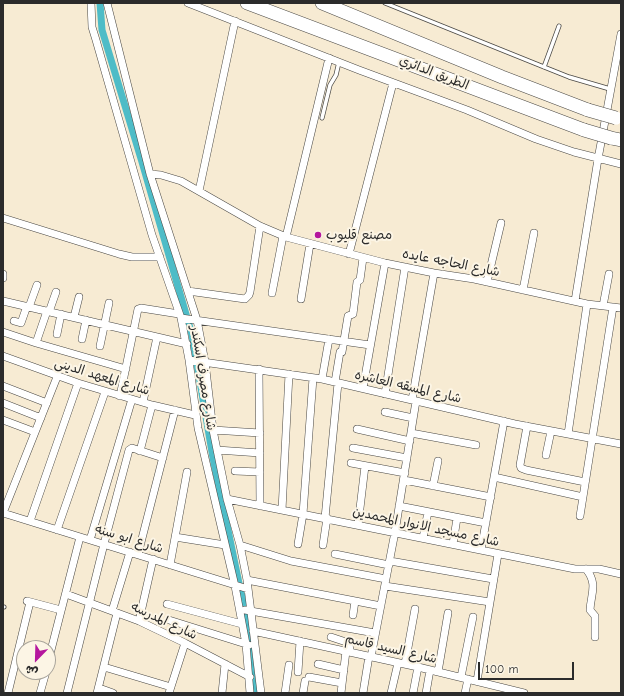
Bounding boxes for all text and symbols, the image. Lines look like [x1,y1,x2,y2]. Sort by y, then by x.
street label: الطريق الدائري [397,53,471,93]
place label: مصنع قليوب [326,227,392,243]
marker: مصنع قليوب [313,230,323,240]
street label: شارع الحاجه عايده [401,246,501,280]
street label: شارع مصرف اسكندر [187,324,219,432]
street label: شارع المعهد الدينى [53,355,151,399]
street label: شارع المسقه العاشره [353,367,463,407]
street label: شارع مسجد الانوار المحمدين [351,504,501,550]
street label: شارع ابو سنه [93,521,165,557]
street label: شارع المدرسه [128,599,200,643]
street label: شارع السيد قاسم [344,631,438,667]
north arrow [16,640,56,680]
scale bar [480,654,576,680]
text: ش [23,662,40,679]
text: 100 m [485,662,518,676]

